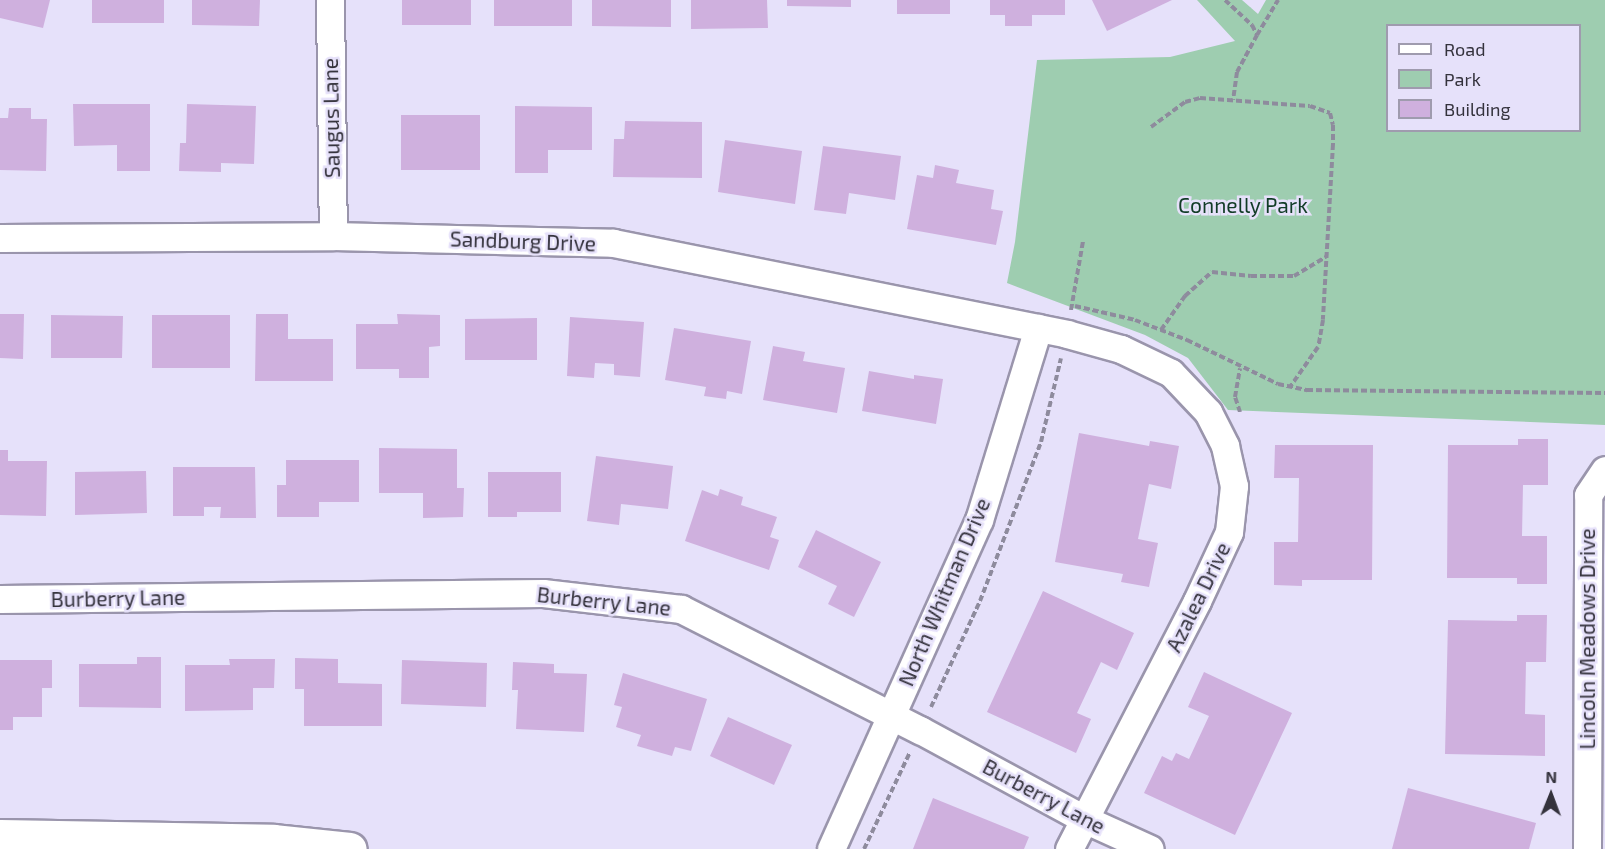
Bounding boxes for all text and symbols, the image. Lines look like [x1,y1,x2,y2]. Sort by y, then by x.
legend [1386,24,1581,132]
text: Road [1444,38,1485,60]
street label: Saugus Lane [317,58,345,178]
text: Park [1444,68,1481,90]
text: Building [1444,98,1511,120]
park label: Connelly Park [1178,192,1308,218]
street label: Sandburg Drive [450,226,596,256]
street label: North Whitman Drive [893,494,995,690]
street label: Lincoln Meadows Drive [1574,529,1600,749]
street label: Azalea Drive [1161,538,1235,656]
street label: Burberry Lane [536,581,672,621]
street label: Burberry Lane [50,584,186,612]
street label: Burberry Lane [978,753,1110,839]
north arrow [1521,765,1581,825]
text: N [1545,767,1557,786]

